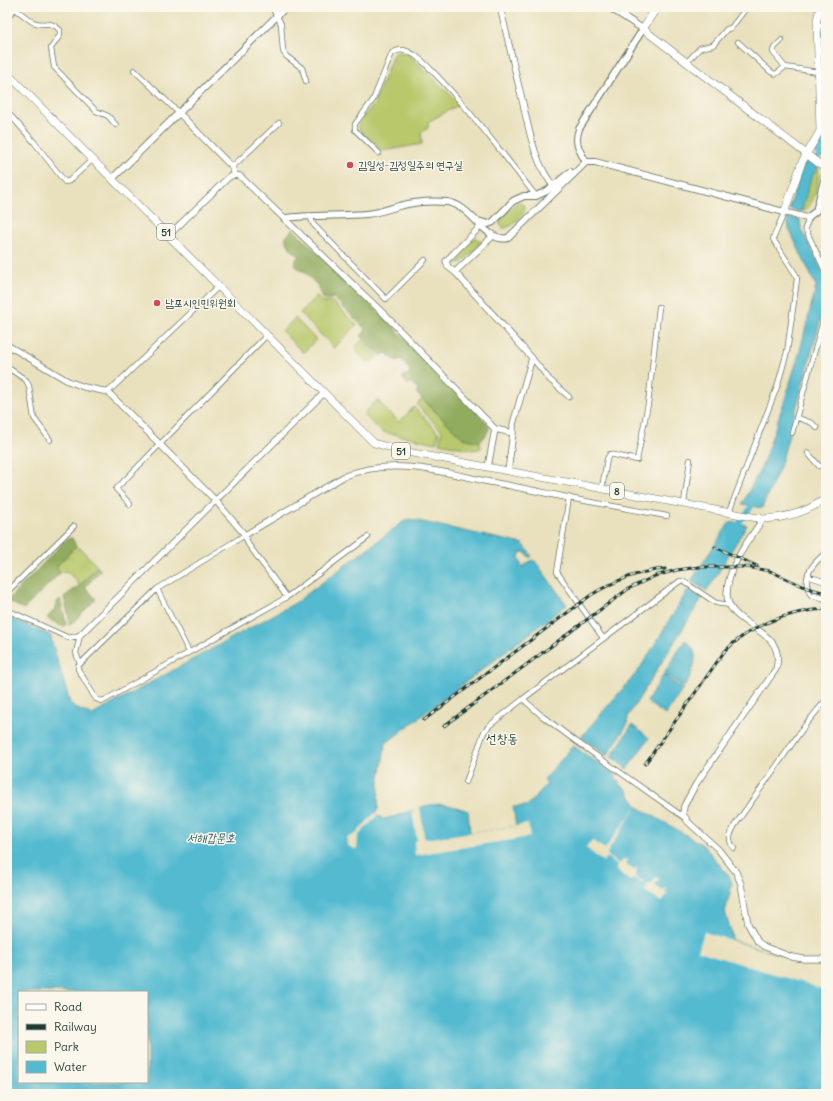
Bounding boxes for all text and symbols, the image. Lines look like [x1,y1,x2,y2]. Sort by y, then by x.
place label: 김일성-김정일주의 연구실 [358,158,463,172]
marker: 김일성-김정일주의 연구실 [345,160,355,170]
road number: 51 [157,224,175,240]
place label: 남포시인민위원회 [165,296,236,310]
marker: 남포시인민위원회 [152,298,162,308]
road number: 51 [392,443,410,459]
road number: 8 [610,483,624,499]
district label: 선창동 [486,730,518,747]
water label: 서해갑문호 [187,830,235,845]
legend [18,991,148,1083]
text: Road [54,999,82,1014]
text: Railway [54,1019,97,1034]
text: Park [54,1039,79,1054]
text: Water [54,1059,87,1074]

